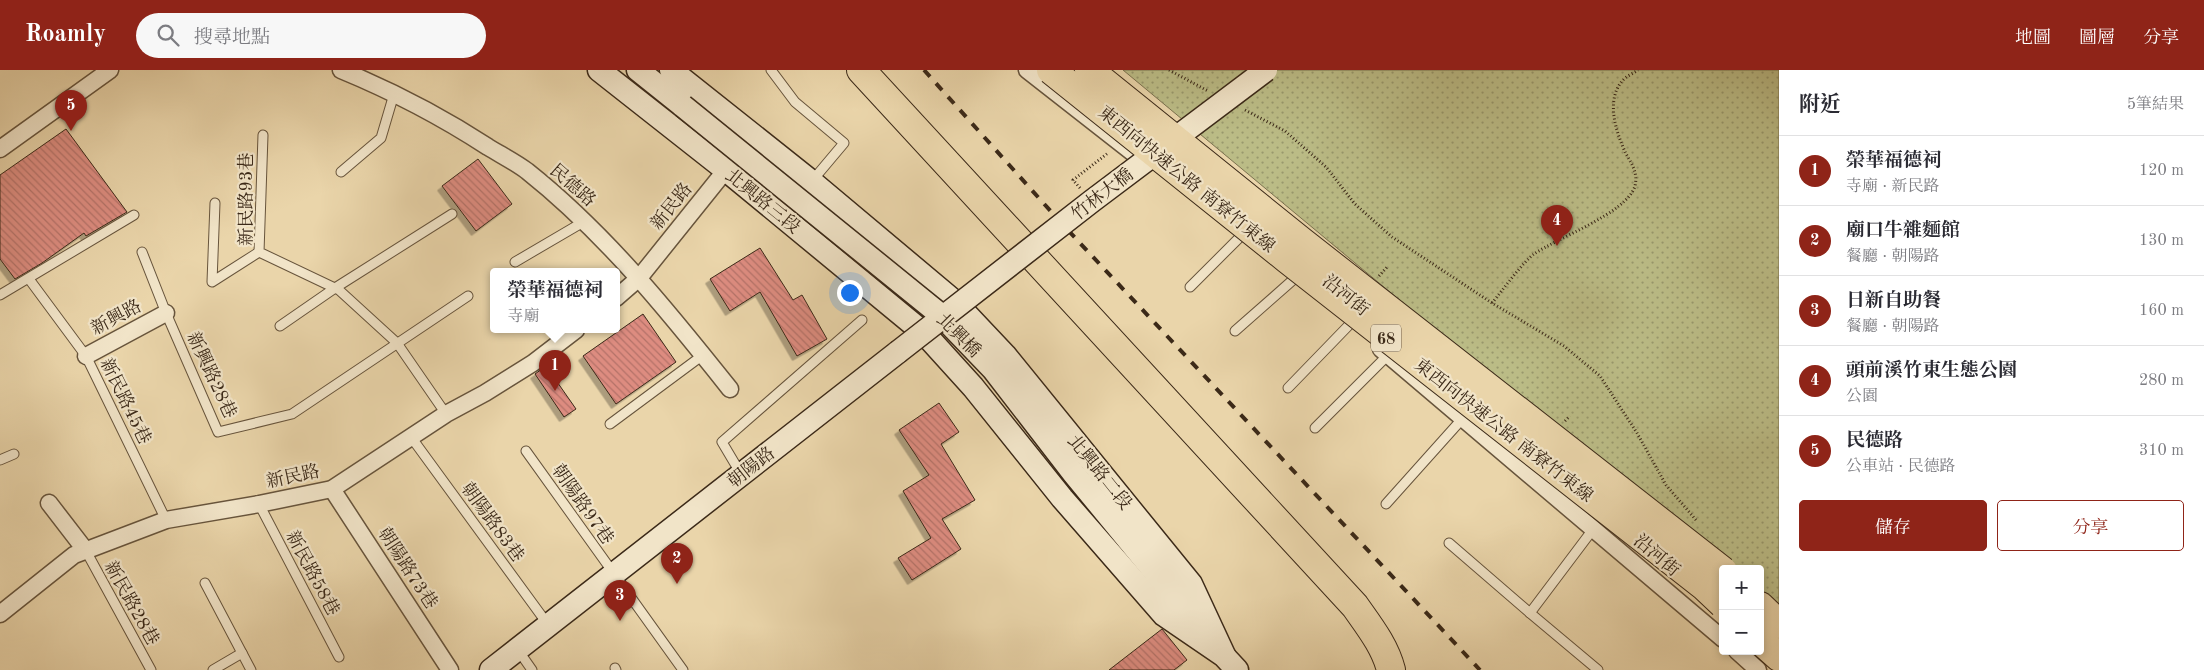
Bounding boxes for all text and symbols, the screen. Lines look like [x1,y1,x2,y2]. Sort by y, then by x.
search box [136,13,486,58]
icon: search [154,21,182,49]
text: Roamly [25,23,106,47]
text: 搜尋地點 [194,29,270,48]
text: 地圖 [2015,29,2051,47]
text: 圖層 [2079,29,2115,47]
text: 分享 [2143,29,2179,47]
pin: 5 [55,90,87,131]
text: 附近 [1799,95,1841,116]
text: 5筆結果 [2127,97,2184,113]
street label: 東西向快速公路 南寮竹東線 [1095,102,1279,256]
text: 榮華福德祠 [1846,152,1941,171]
street label: 新民路93巷 [236,153,256,245]
street label: 民德路 [546,160,600,210]
text: 1 [1810,163,1820,179]
text: 120 m [2139,163,2184,179]
street label: 竹林大橋 [1067,164,1137,224]
street label: 北興路三段 [722,165,804,237]
street label: 新民路 [646,179,696,233]
text: 寺廟 · 新民路 [1846,179,1939,195]
pin: 4 [1541,205,1573,246]
text: 廟口牛雜麵館 [1846,222,1960,241]
text: 2 [1810,233,1820,249]
text: 130 m [2139,233,2184,249]
text: 餐廳 · 朝陽路 [1846,249,1939,265]
popup [490,268,620,333]
street label: 沿河街 [1319,270,1373,320]
your location [837,280,863,306]
text: 榮華福德祠 [507,282,603,301]
text: 日新自助餐 [1846,292,1941,311]
street label: 新興路 [87,295,145,339]
text: 3 [1810,303,1820,319]
text: 160 m [2139,303,2184,319]
text: 寺廟 [507,309,540,325]
street label: 北興橋 [933,309,985,361]
text: 餐廳 · 朝陽路 [1846,319,1939,335]
road number: 68 [1371,324,1401,352]
street label: 新興路28巷 [183,329,241,421]
pin: 1 [539,350,571,391]
street label: 東西向快速公路 南寮竹東線 [1411,354,1597,506]
street label: 新民路45巷 [97,355,155,447]
text: 頭前溪竹東生態公園 [1846,362,2017,381]
text: 4 [1810,373,1820,389]
text: 280 m [2139,373,2184,389]
text: 公園 [1846,389,1878,405]
street label: 北興路二段 [1064,431,1136,513]
text: 民德路 [1846,432,1903,451]
street label: 朝陽路 [724,442,778,492]
text: 5 [1810,443,1820,459]
text: 310 m [2139,443,2184,459]
text: 公車站 · 民德路 [1846,459,1955,475]
street label: 朝陽路97巷 [548,460,618,548]
street label: 新民路 [265,461,321,491]
street label: 朝陽路83巷 [458,479,528,565]
button: 儲存 [1799,500,1987,551]
button: 分享 [1997,500,2184,551]
street label: 朝陽路73巷 [374,524,442,612]
street label: 新民路58巷 [282,527,344,619]
street label: 沿河街 [1630,530,1684,580]
pin: 2 [661,543,693,584]
street label: 新民路28巷 [101,558,163,648]
map controls [1719,565,1764,655]
button: + [1719,565,1764,610]
pin: 3 [604,580,636,621]
button: − [1719,610,1764,655]

